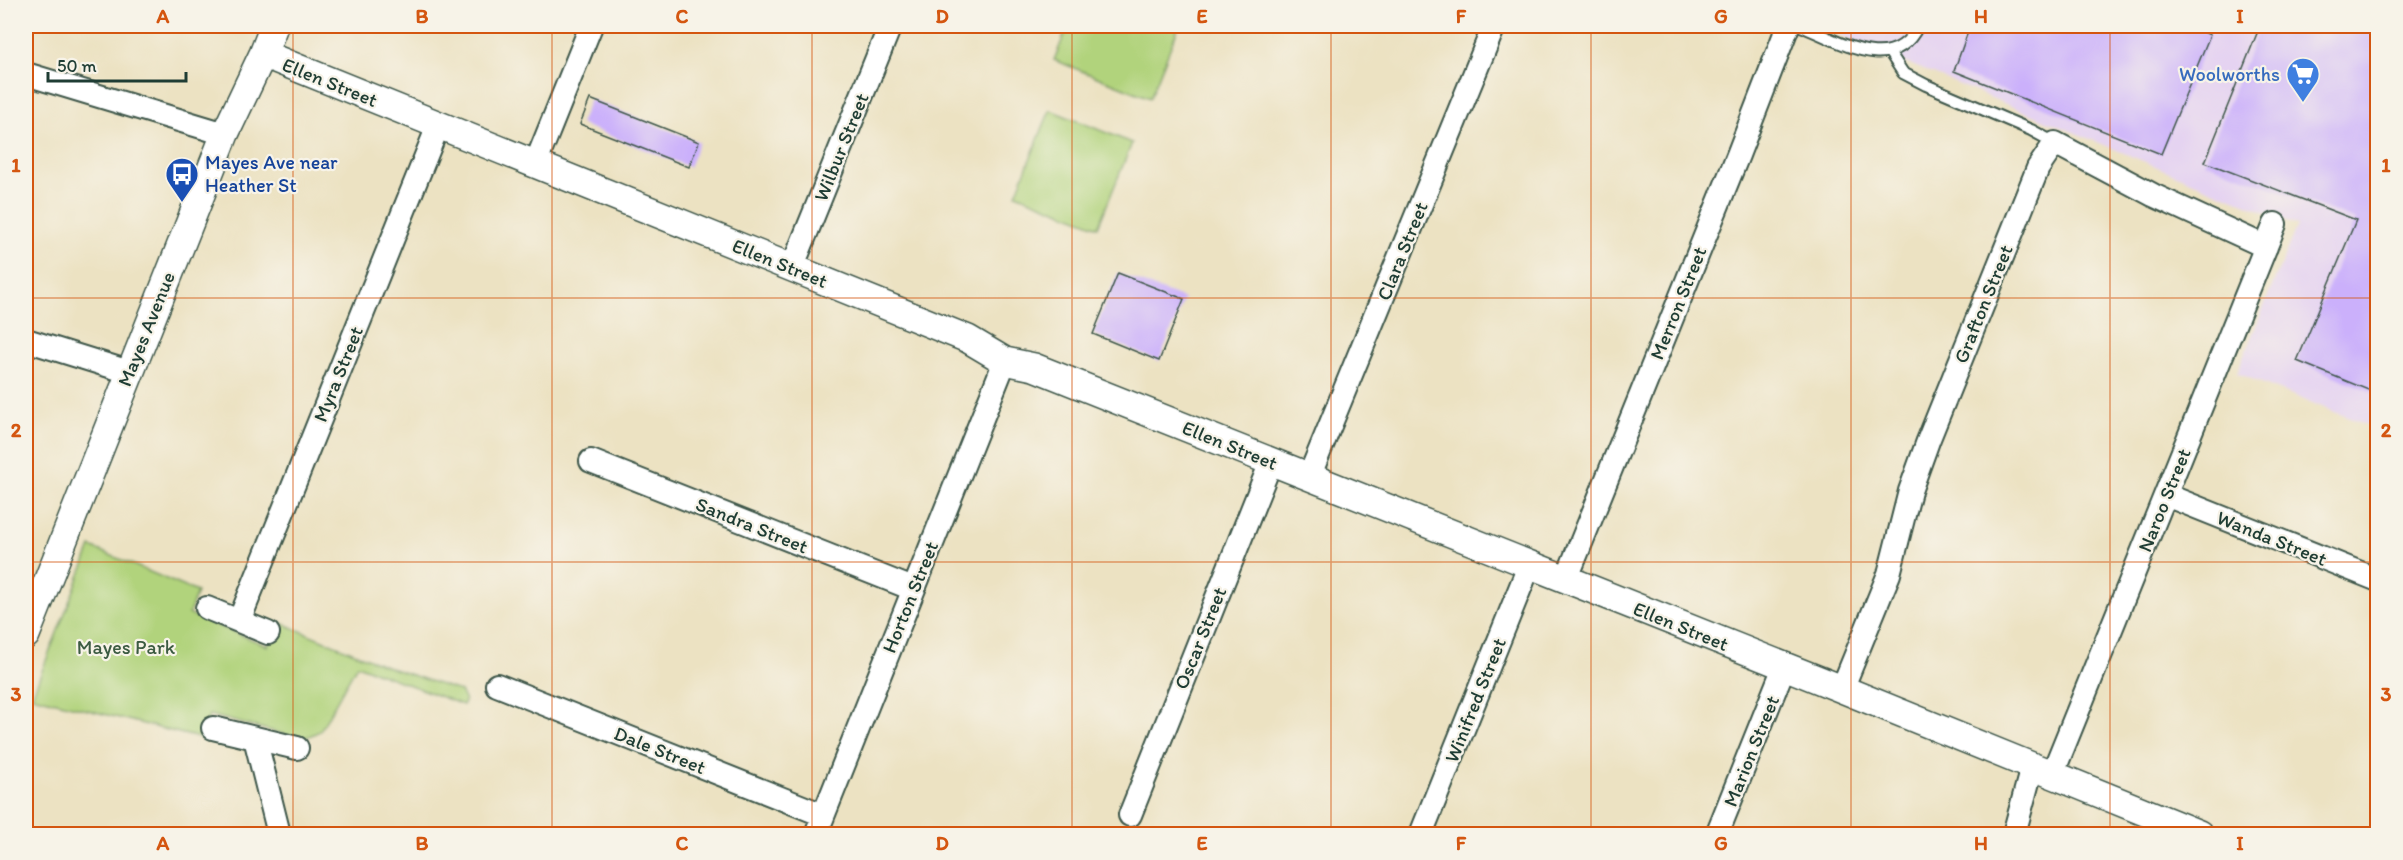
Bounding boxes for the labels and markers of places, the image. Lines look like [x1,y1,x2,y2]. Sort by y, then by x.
supermarket icon: Woolworths [2285,56,2321,103]
place label: Woolworths [2179,62,2280,86]
place label: Mayes Ave near Heather St [205,150,338,197]
bus stop icon: Mayes Ave near Heather St [164,156,200,203]

